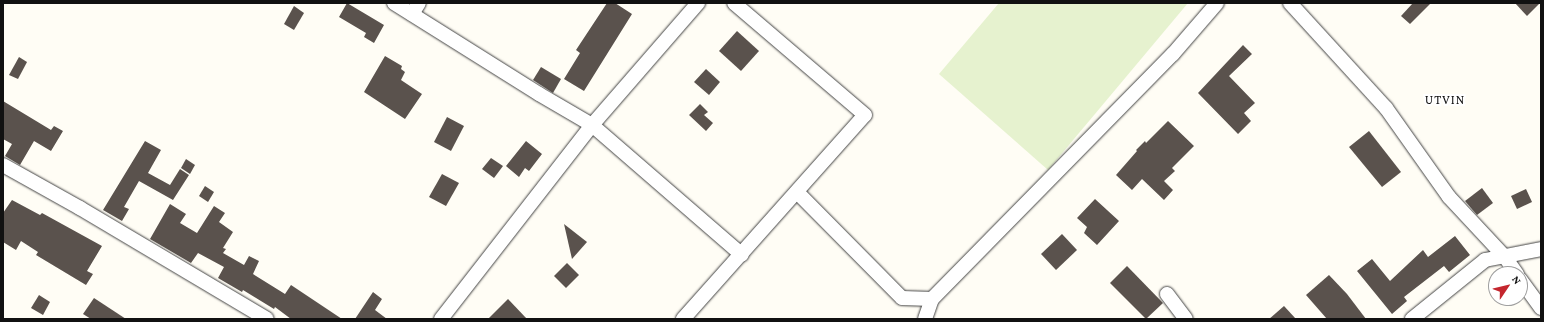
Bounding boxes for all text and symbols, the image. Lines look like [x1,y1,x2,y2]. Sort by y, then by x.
district label: UTVIN [1425,92,1465,108]
north arrow [1488,266,1528,306]
text: N [1510,273,1524,286]

